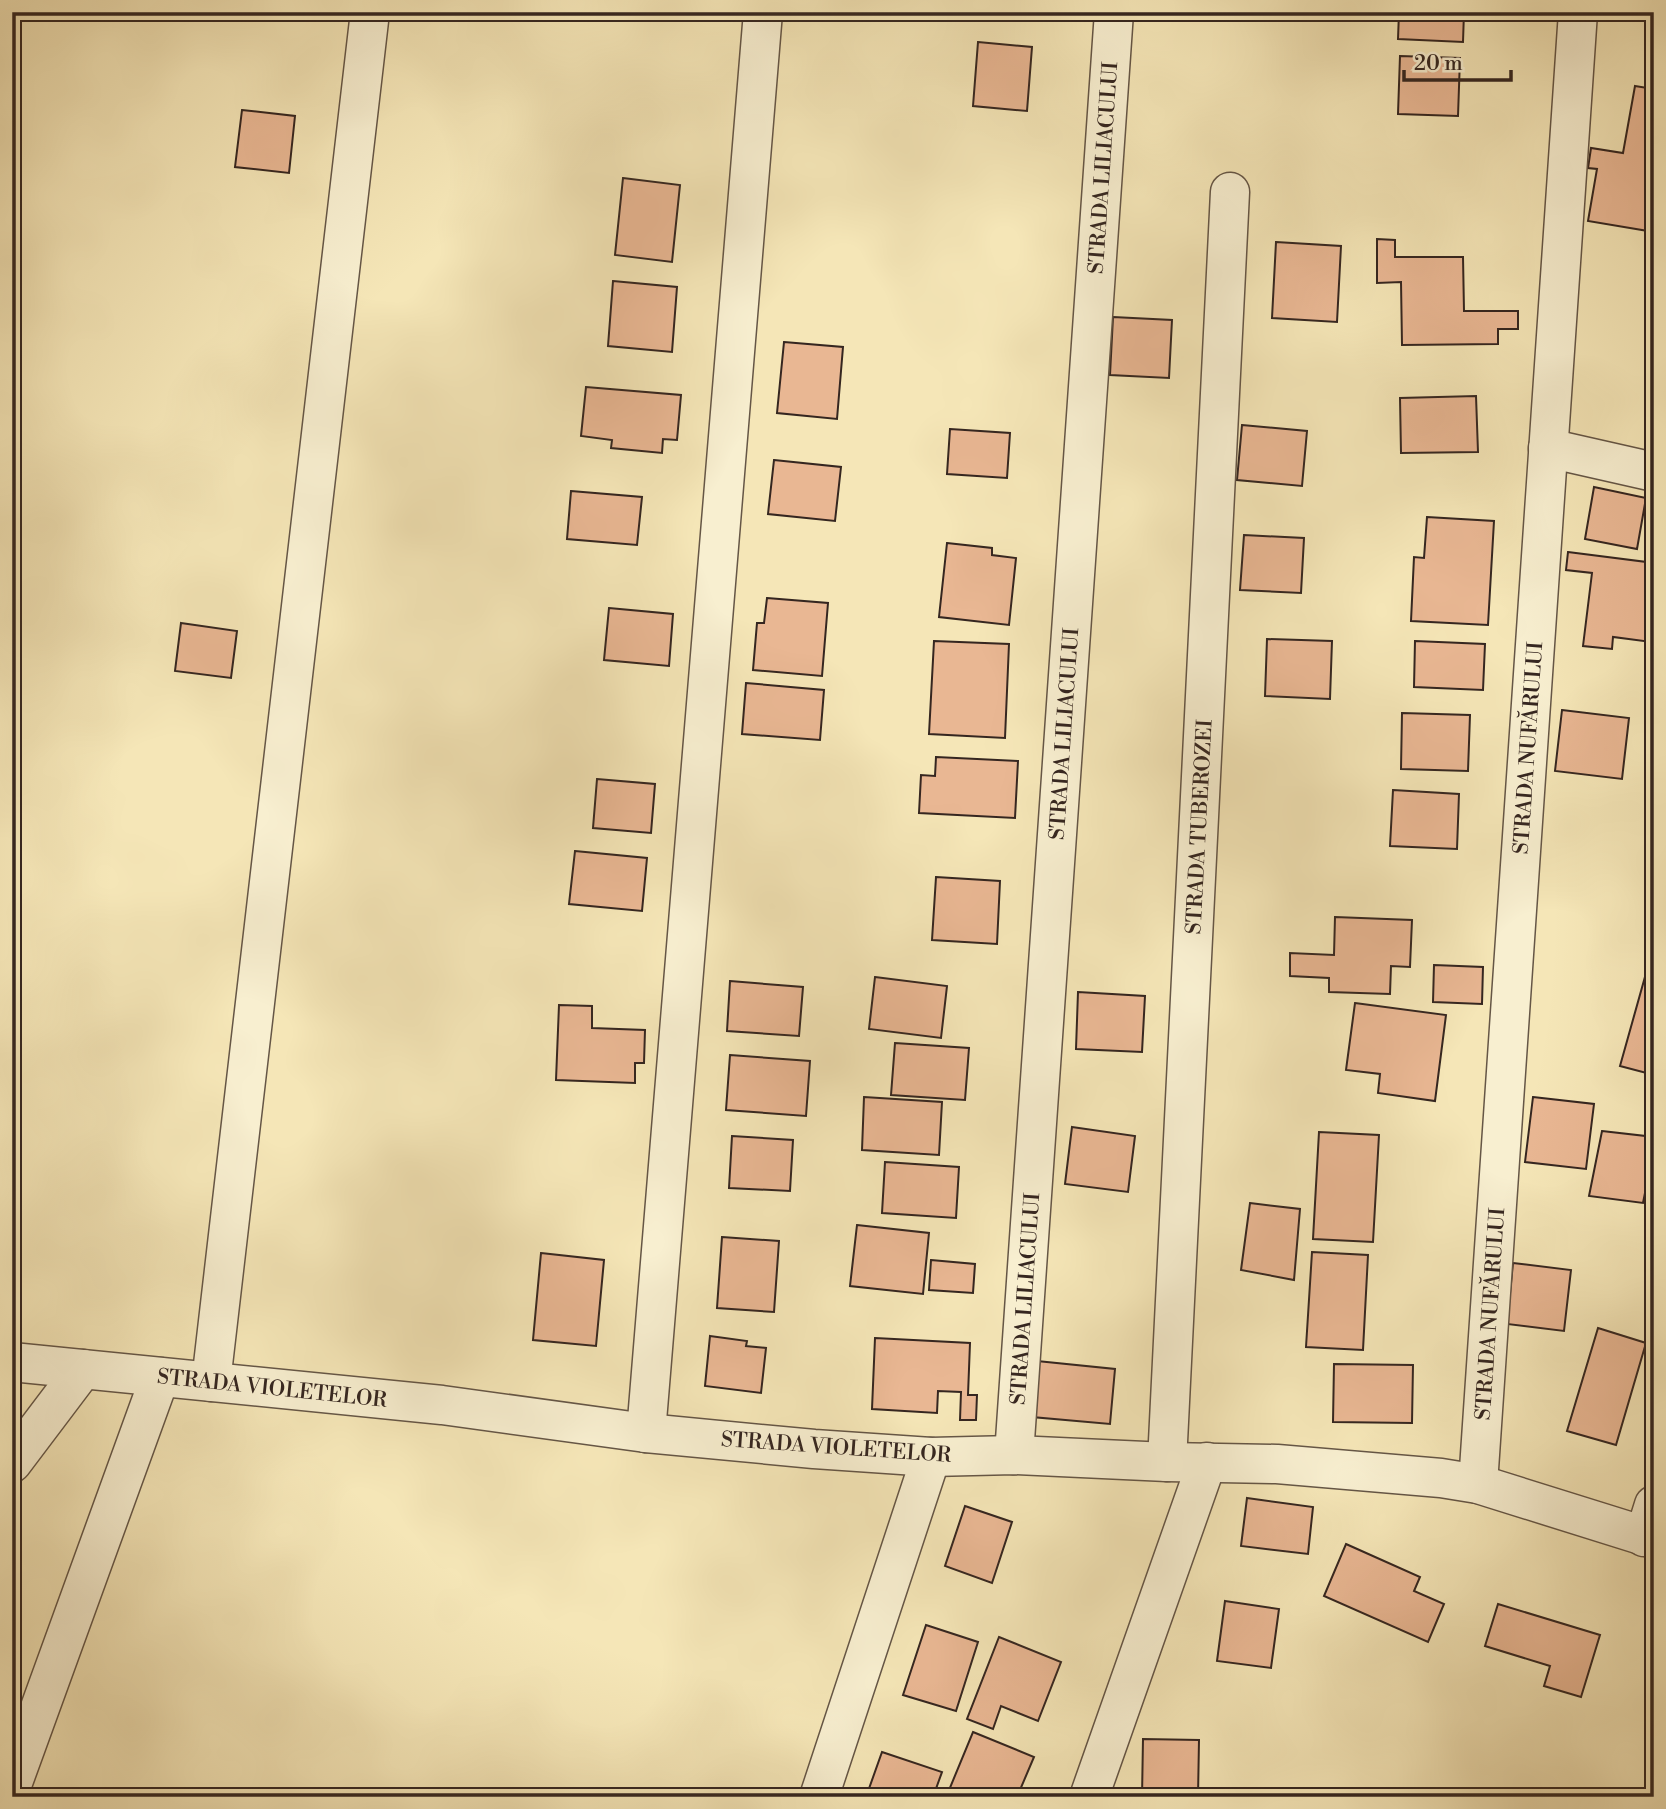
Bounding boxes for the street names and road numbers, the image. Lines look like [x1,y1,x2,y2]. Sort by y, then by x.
street label: STRADA LILIACULUI [1084,61,1124,275]
street label: STRADA LILIACULUI [1045,627,1085,841]
street label: STRADA NUFĂRULUI [1507,641,1549,855]
street label: STRADA TUBEROZEI [1181,719,1219,935]
street label: STRADA LILIACULUI [1006,1192,1046,1406]
street label: STRADA NUFĂRULUI [1469,1207,1511,1421]
street label: STRADA VIOLETELOR [156,1364,388,1414]
street label: STRADA VIOLETELOR [720,1427,952,1469]

